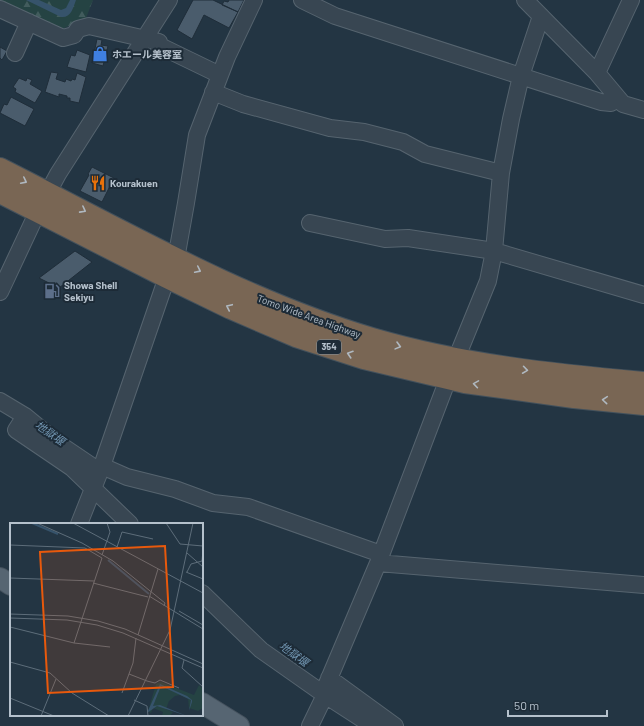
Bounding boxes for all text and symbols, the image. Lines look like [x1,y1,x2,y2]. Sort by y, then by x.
shop icon: ホエール美容室 [91,45,109,63]
place label: ホエール美容室 [112,48,182,60]
restaurant icon: Kourakuen [89,174,107,192]
one-way arrow [20,176,27,183]
place label: Kourakuen [110,177,158,189]
one-way arrow [78,206,86,213]
one-way arrow [194,265,201,273]
place label: Showa Shell Sekiyu [64,279,117,303]
fuel station icon: Showa Shell Sekiyu [43,282,61,300]
street label: Tomo Wide Area Highway [256,292,363,340]
one-way arrow [225,304,233,312]
road number: 354 [317,340,341,354]
one-way arrow [395,341,401,349]
one-way arrow [347,350,354,358]
one-way arrow [522,365,528,374]
one-way arrow [473,380,479,389]
one-way arrow [602,396,608,405]
water label: 地獄堰 [33,418,69,449]
inset map [10,523,203,716]
water label: 地獄堰 [277,639,313,670]
scale bar [508,692,607,718]
text: 50 m [514,698,539,712]

